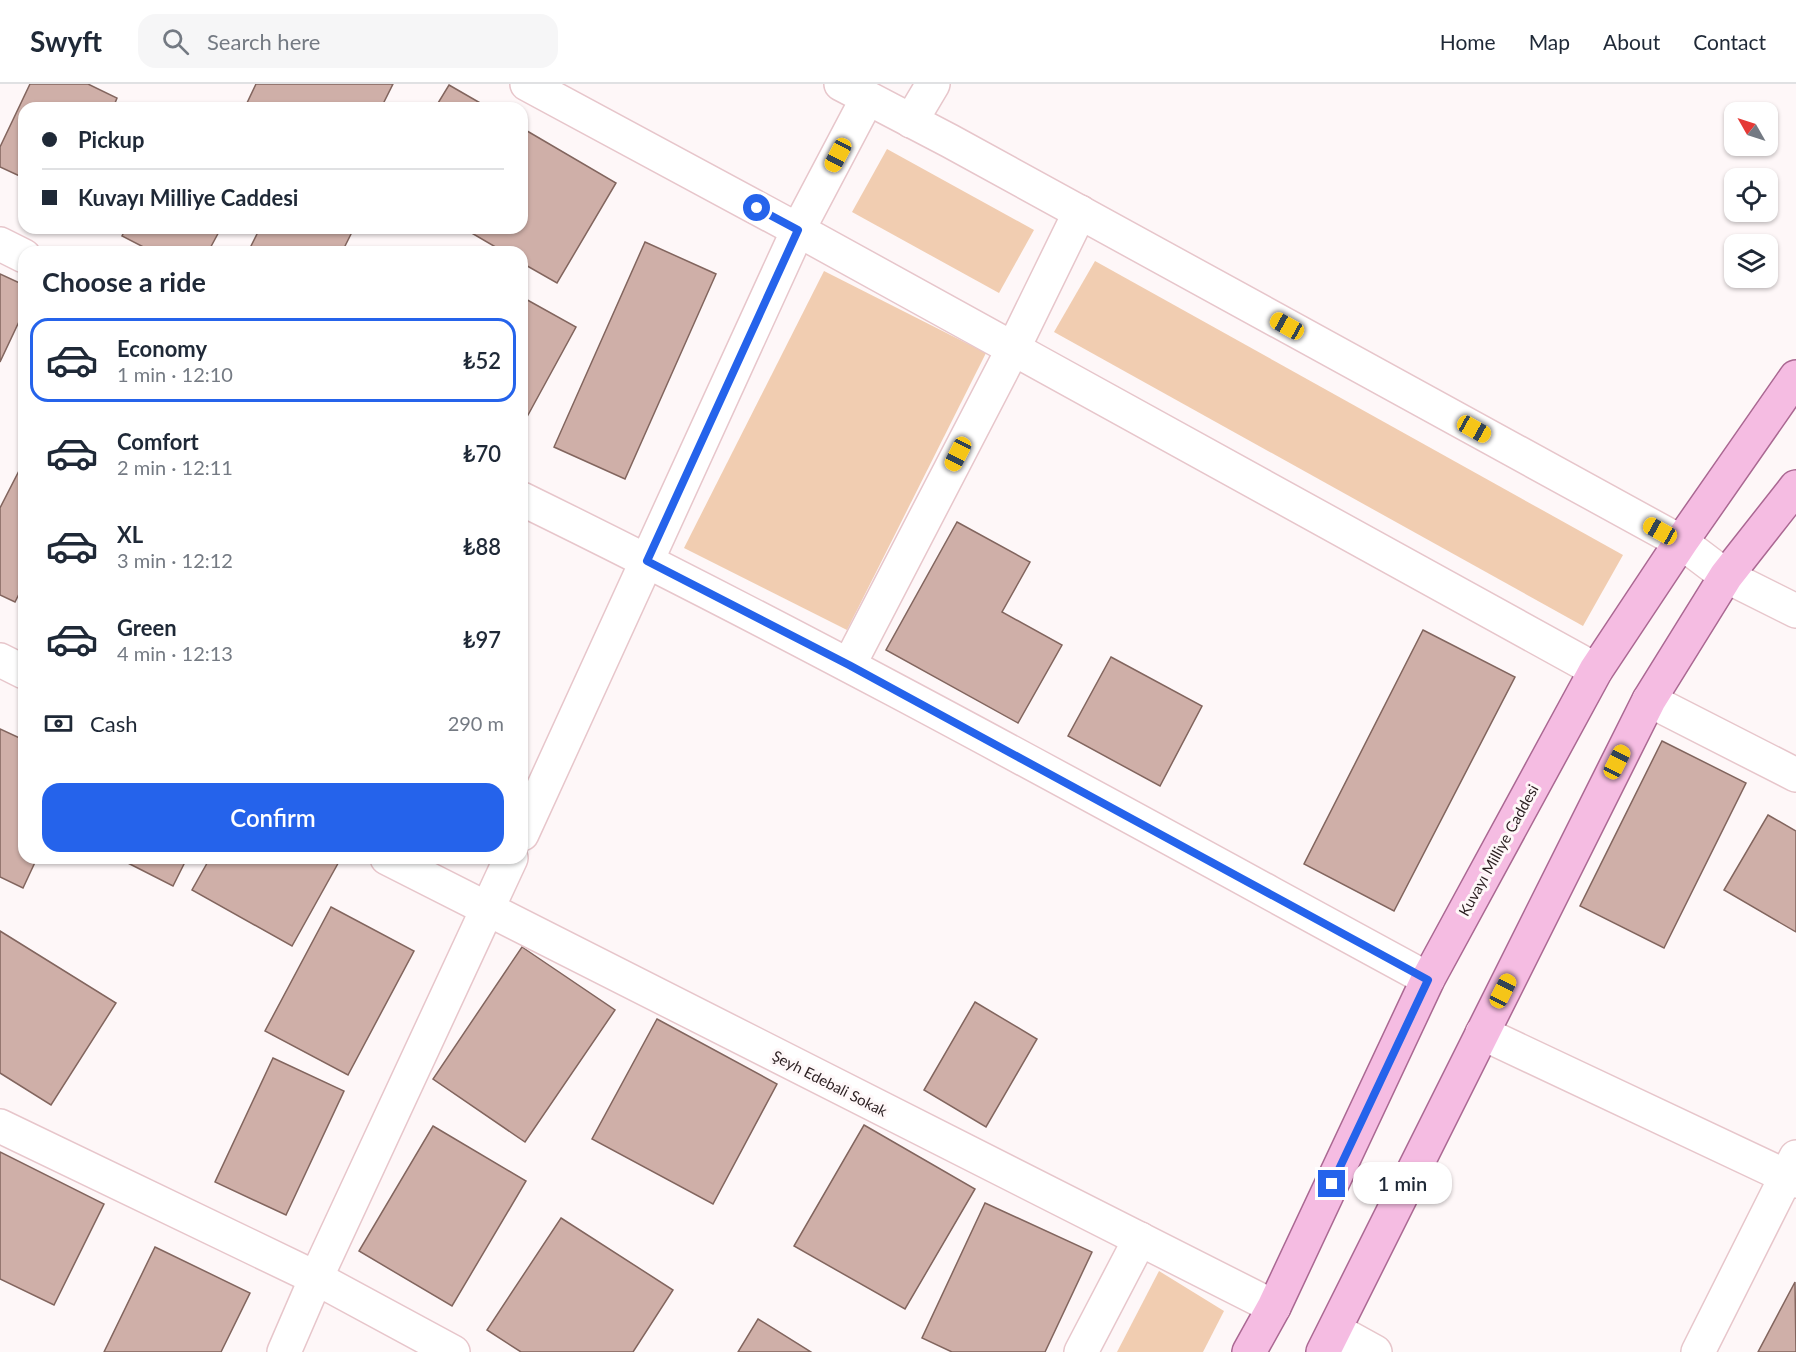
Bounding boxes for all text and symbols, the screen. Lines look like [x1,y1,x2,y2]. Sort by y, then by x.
search box [138,14,558,68]
text: Swyft [30,24,102,58]
icon: search [159,25,192,58]
text: Search here [207,28,320,55]
text: Home [1440,29,1496,54]
text: Map [1529,29,1570,54]
text: About [1603,29,1660,54]
text: Contact [1693,29,1766,54]
north arrow [1724,102,1778,156]
map controls [1724,102,1778,288]
text: Pickup [78,126,144,153]
car [822,135,854,175]
button: locate [1724,168,1778,222]
text: Kuvayı Milliye Caddesi [78,184,298,211]
route start [743,194,770,221]
button: layers [1724,234,1778,288]
text: Choose a ride [42,265,206,298]
car [1267,309,1307,343]
icon: car [45,333,99,387]
text: Economy [117,335,207,362]
text: ₺52 [463,347,501,374]
text: 1 min · 12:10 [117,362,233,386]
car [1454,412,1494,446]
icon: car [45,426,99,480]
text: Comfort [117,428,199,455]
car [942,434,974,474]
text: ₺70 [463,440,501,467]
text: 2 min · 12:11 [117,455,233,479]
car [1640,514,1680,548]
icon: car [45,519,99,573]
text: XL [117,521,143,548]
text: ₺88 [463,533,501,560]
text: 3 min · 12:12 [117,548,233,572]
icon: car [45,612,99,666]
text: Green [117,614,177,641]
text: ₺97 [463,626,501,653]
text: 4 min · 12:13 [117,641,233,665]
icon: cash [42,707,75,740]
text: Cash [90,710,137,737]
text: 290 m [448,711,504,735]
car [1601,742,1633,782]
street label: Kuvayı Milliye Caddesi [1454,781,1542,919]
button: Confirm [42,783,504,852]
car [1487,971,1519,1011]
street label: Şeyh Edebali Sokak [770,1046,891,1120]
callout: 1 min [1353,1163,1452,1205]
route end [1318,1170,1345,1197]
text: 1 min [1378,1171,1427,1195]

